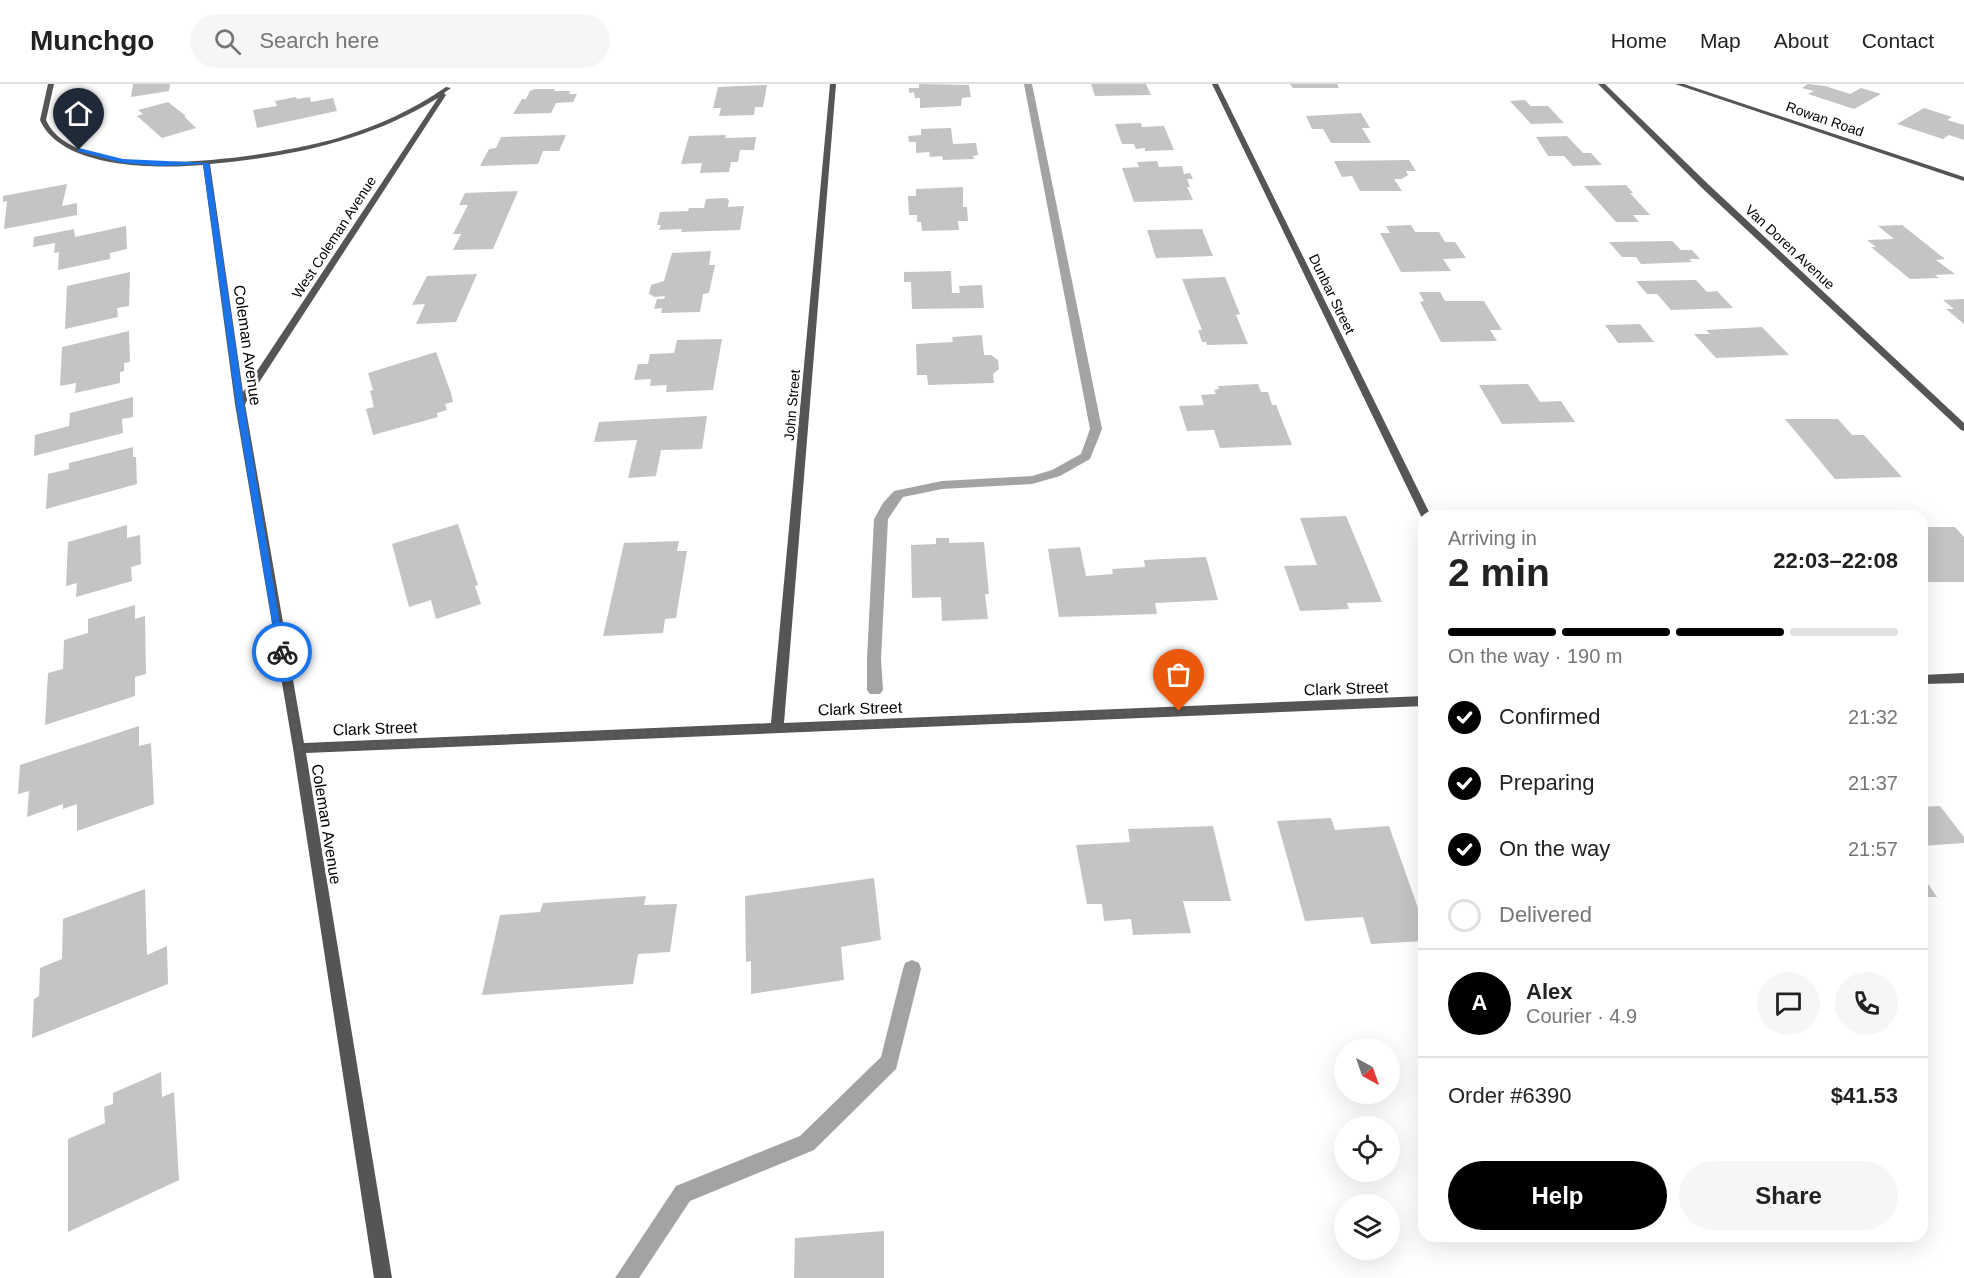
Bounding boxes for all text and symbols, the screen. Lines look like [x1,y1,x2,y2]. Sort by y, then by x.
search box [190,14,610,68]
text: Munchgo [30,25,154,56]
icon: search [211,25,244,58]
text: Search here [259,28,379,53]
text: Home [1611,29,1667,52]
text: Map [1700,29,1741,52]
text: About [1774,29,1829,52]
text: Contact [1862,29,1934,52]
pin [53,88,104,150]
icon: home [62,97,95,130]
street label: Rowan Road [1784,98,1866,140]
street label: West Coleman Avenue [289,173,379,301]
street label: Van Doren Avenue [1742,202,1838,293]
street label: Dunbar Street [1306,251,1358,337]
street label: Coleman Avenue [231,284,264,407]
street label: John Street [781,369,803,441]
text: Arriving in [1448,527,1537,549]
text: 22:03–22:08 [1773,548,1898,573]
text: 2 min [1448,551,1550,594]
courier [252,622,312,682]
icon: bike [266,636,299,669]
text: On the way · 190 m [1448,645,1623,667]
pin [1153,649,1204,711]
icon: bag [1162,658,1195,691]
street label: Clark Street [1304,679,1389,698]
street label: Clark Street [818,699,903,718]
icon: check [1448,701,1481,734]
text: Confirmed [1499,704,1600,729]
text: 21:32 [1848,706,1898,728]
street label: Clark Street [333,719,418,738]
street label: Coleman Avenue [309,763,344,886]
icon: check [1448,767,1481,800]
text: Preparing [1499,770,1594,795]
text: 21:37 [1848,772,1898,794]
icon: check [1448,833,1481,866]
text: On the way [1499,836,1610,861]
text: 21:57 [1848,838,1898,860]
text: Delivered [1499,902,1592,927]
button: chat [1757,972,1820,1035]
button: phone [1835,972,1898,1035]
text: Alex [1526,979,1572,1004]
text: A [1472,990,1487,1015]
text: Courier · 4.9 [1526,1005,1637,1027]
north arrow [1334,1038,1400,1104]
map controls [1334,1038,1400,1260]
text: Order #6390 [1448,1083,1572,1108]
text: $41.53 [1831,1083,1898,1108]
button: locate [1334,1116,1400,1182]
button: Help [1448,1161,1667,1230]
button: Share [1679,1161,1898,1230]
button: layers [1334,1194,1400,1260]

